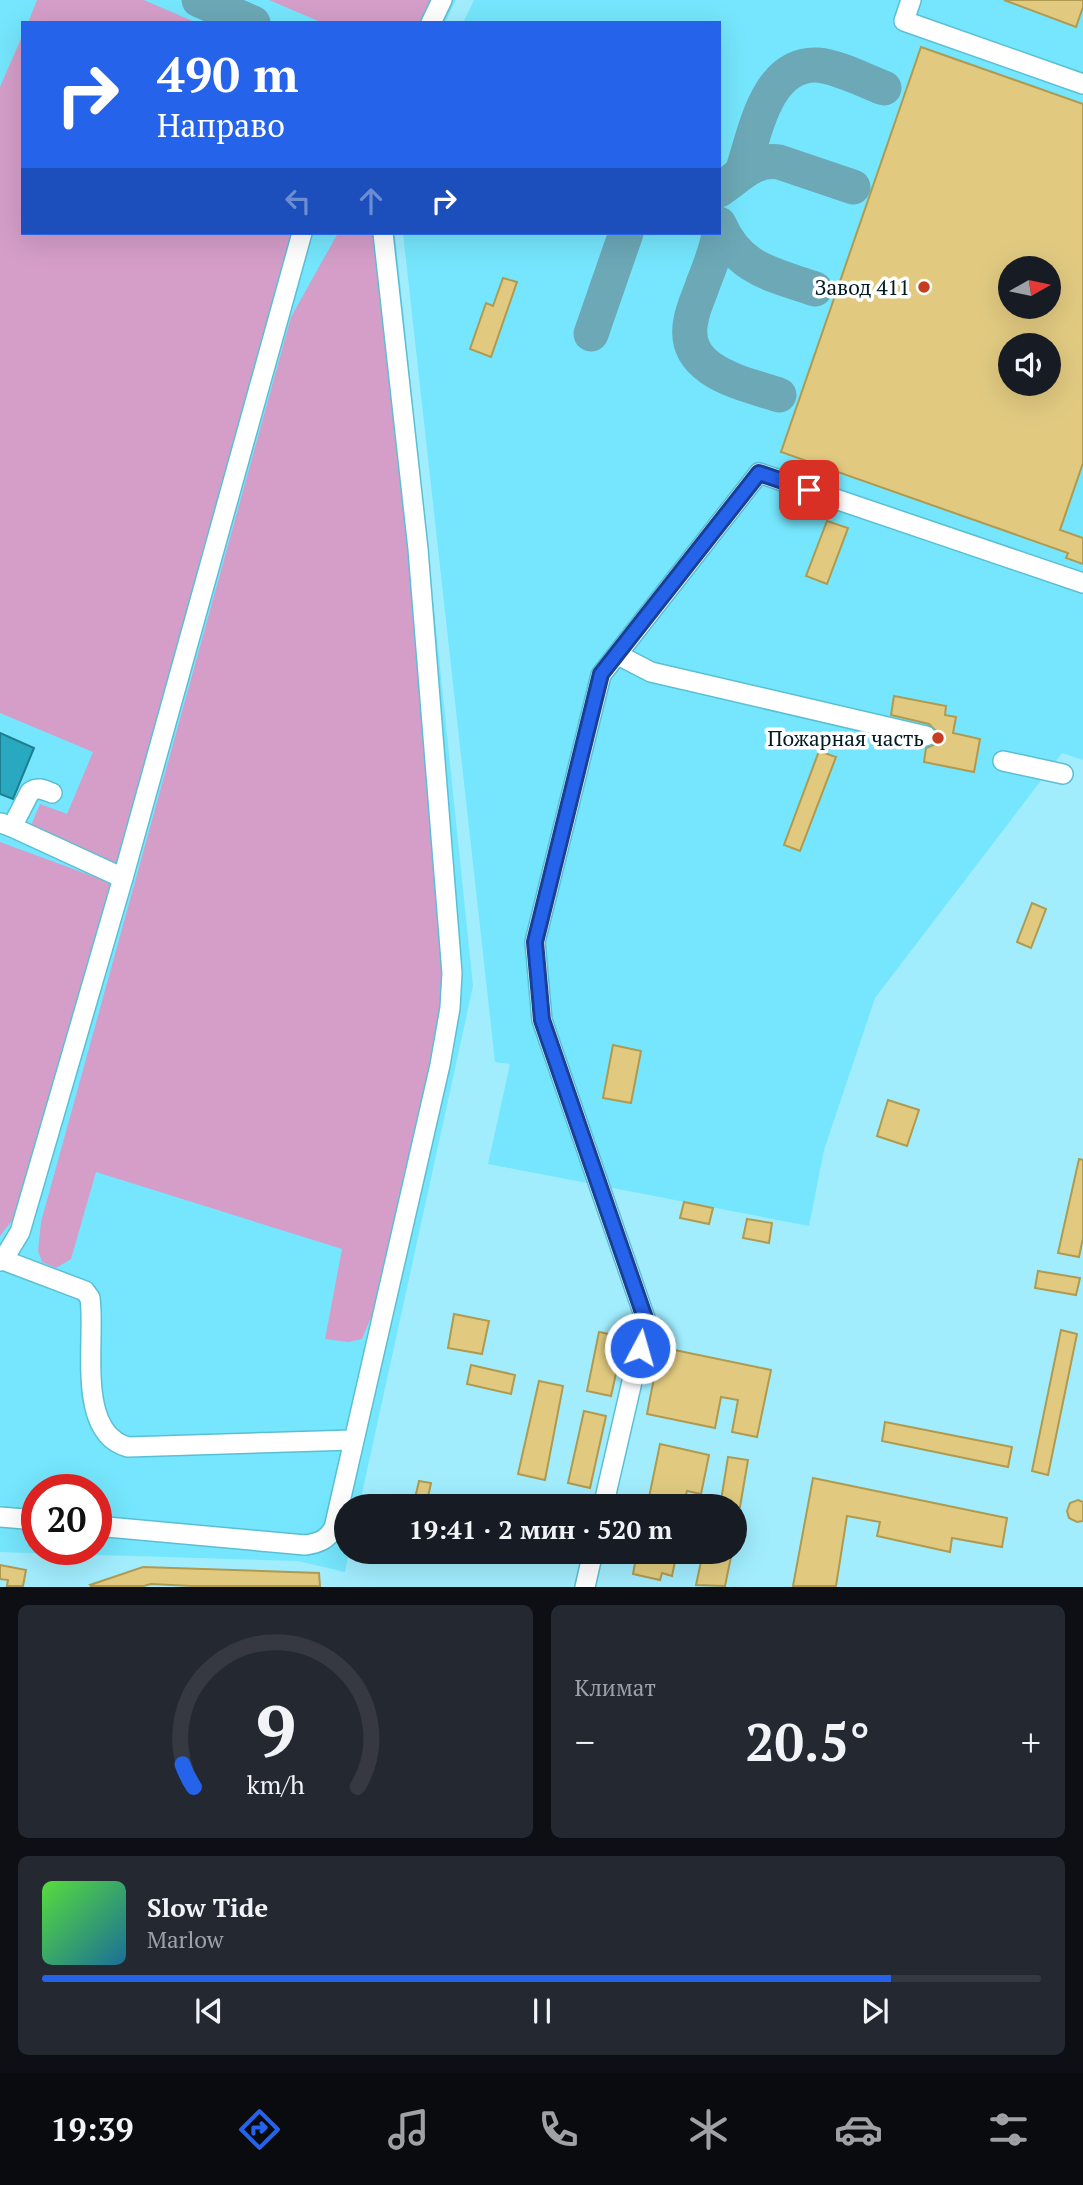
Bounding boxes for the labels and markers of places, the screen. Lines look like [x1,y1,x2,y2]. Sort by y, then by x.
place label: Завод 411 [815,273,910,301]
marker: Завод 411 [916,279,932,295]
pin [779,460,839,520]
place label: Пожарная часть [767,724,924,752]
marker: Пожарная часть [930,730,946,746]

